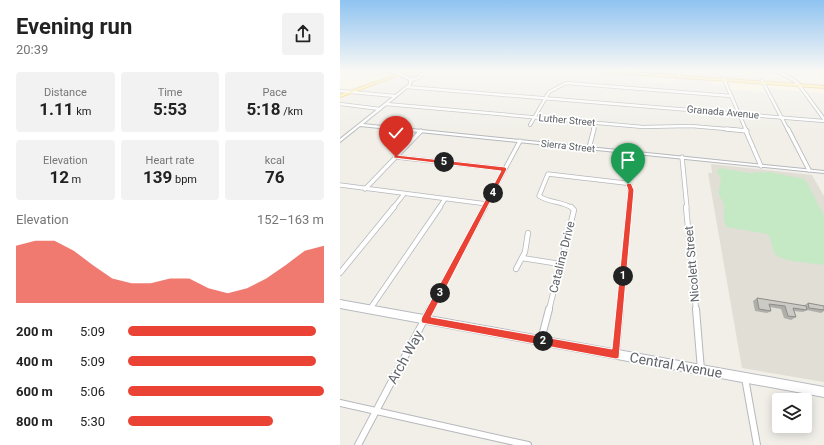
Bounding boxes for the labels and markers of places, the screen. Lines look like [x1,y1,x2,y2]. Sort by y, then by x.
pin [379,116,413,157]
pin [611,143,645,184]
pin: 5 [434,152,454,172]
pin: 4 [483,183,503,203]
pin: 1 [613,266,633,286]
pin: 3 [430,283,450,303]
pin: 2 [533,331,553,351]

